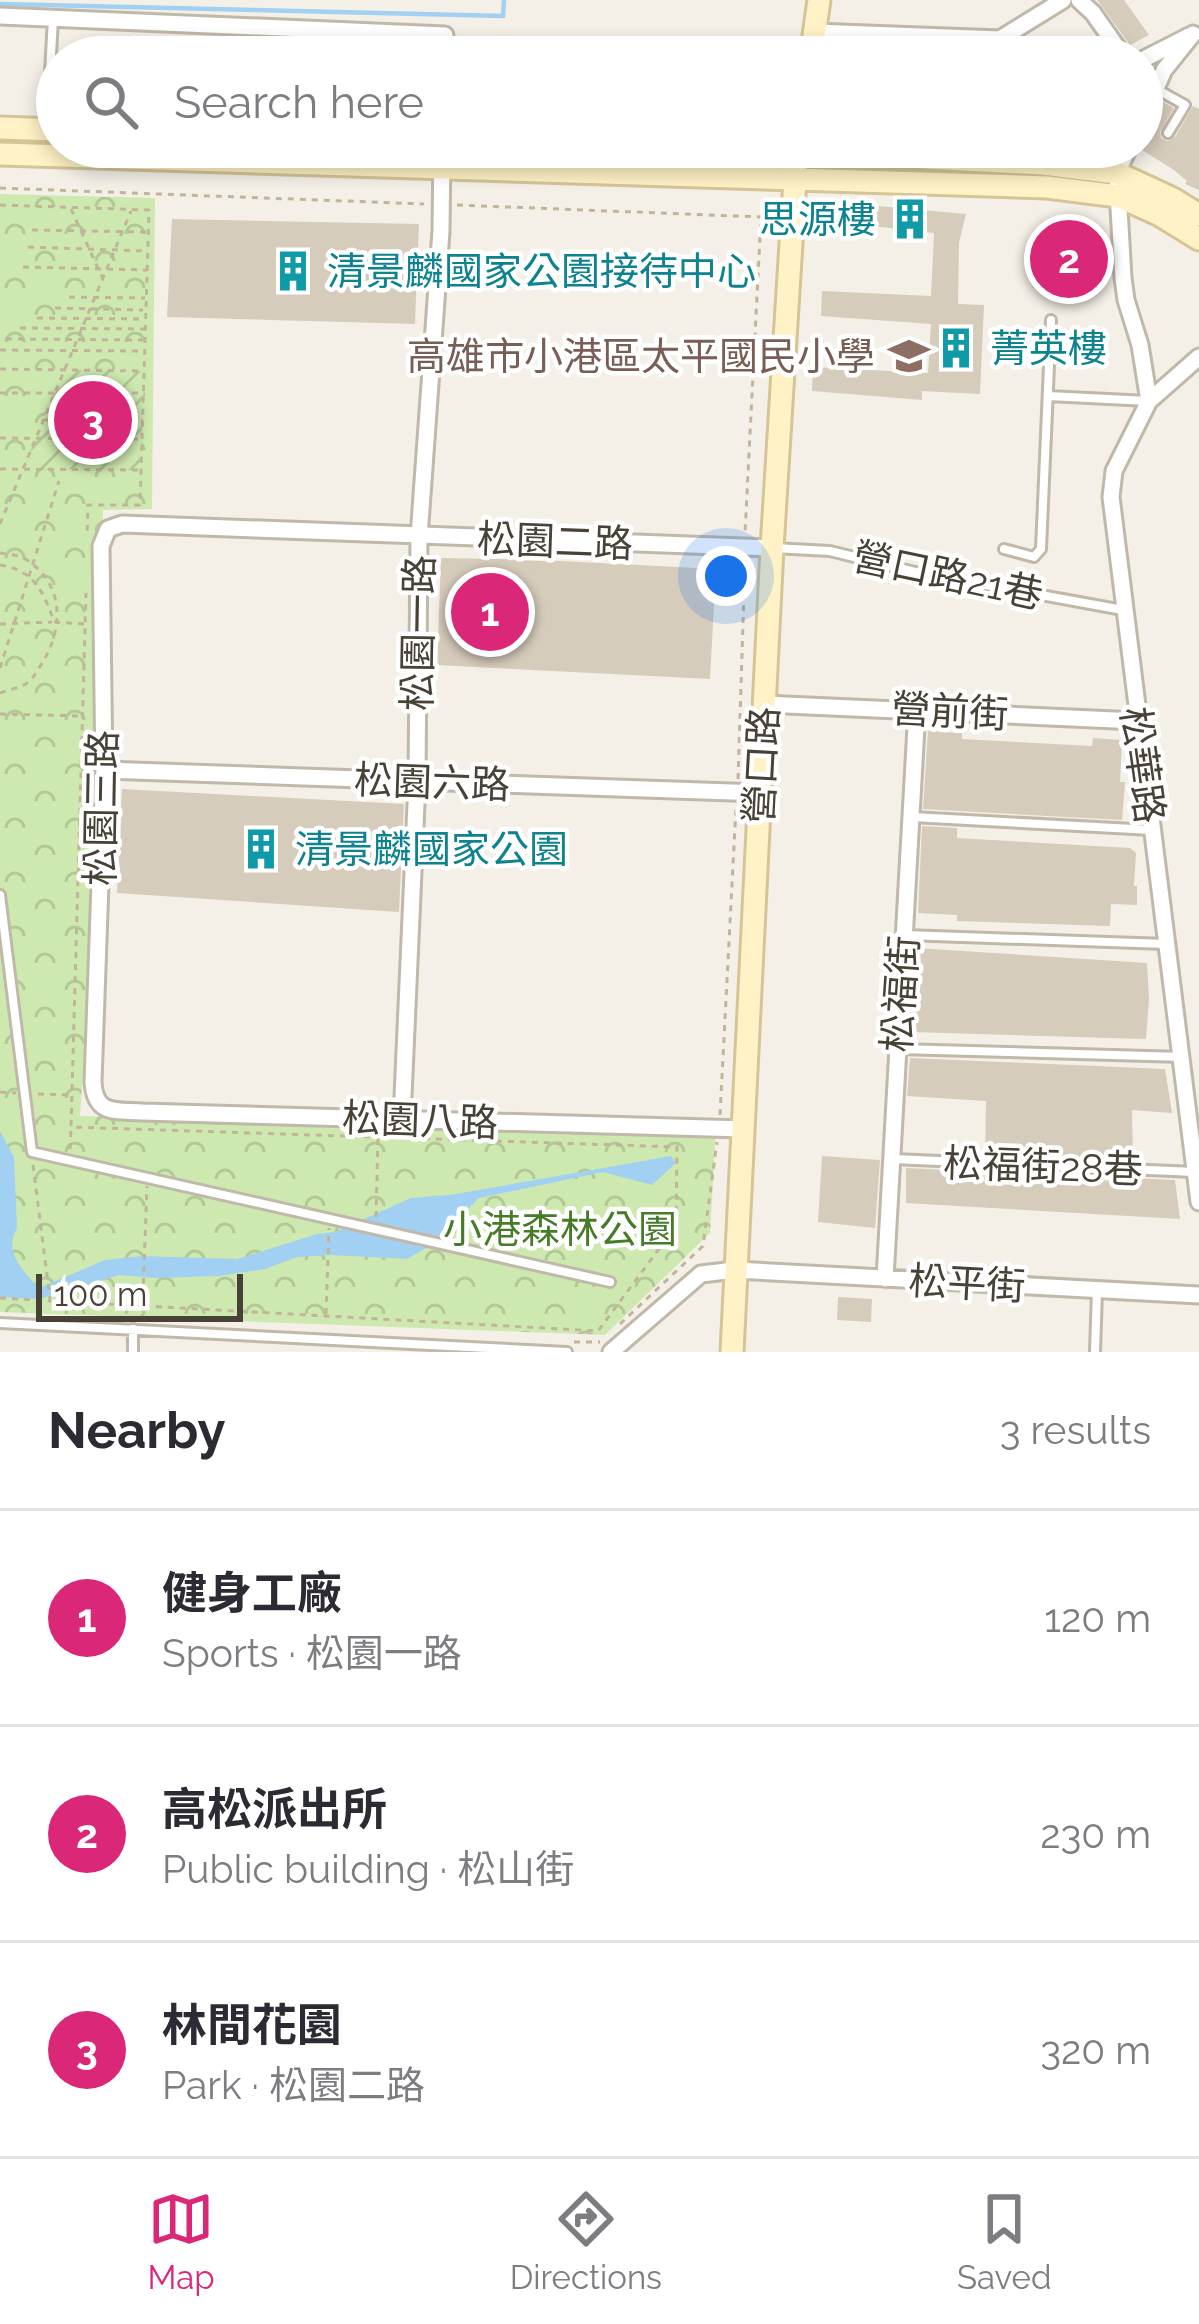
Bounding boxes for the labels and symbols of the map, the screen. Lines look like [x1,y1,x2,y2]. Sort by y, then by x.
place label: 思源樓 [759,196,876,242]
building icon: 思源樓 [887,196,933,242]
pin: 2 [1030,214,1108,304]
building icon: 清景麟國家公園接待中心 [270,248,316,294]
place label: 清景麟國家公園接待中心 [327,248,756,294]
building icon: 菁英樓 [933,325,979,371]
place label: 菁英樓 [990,325,1107,371]
place label: 高雄市小港區太平國民小學 [407,333,875,379]
school or university icon: 高雄市小港區太平國民小學 [886,333,932,379]
pin: 3 [54,375,132,465]
street label: 松園二路 [476,515,634,567]
street label: 營口路21巷 [849,532,1047,618]
your location [696,546,756,606]
street label: 松園一路 [394,555,442,711]
pin: 1 [451,567,529,657]
street label: 營前街 [890,685,1010,737]
street label: 松華路 [1112,704,1174,826]
street label: 營口路 [735,705,787,825]
street label: 松園三路 [77,730,125,886]
street label: 松園六路 [353,756,511,808]
building icon: 清景麟國家公園 [238,826,284,872]
place label: 清景麟國家公園 [295,826,568,872]
street label: 松福街 [873,934,927,1054]
street label: 松園八路 [341,1094,499,1146]
street label: 松福街28巷 [943,1140,1143,1192]
park label: 小港森林公園 [443,1206,677,1252]
street label: 松平街 [907,1257,1027,1309]
scale bar [36,1268,243,1321]

